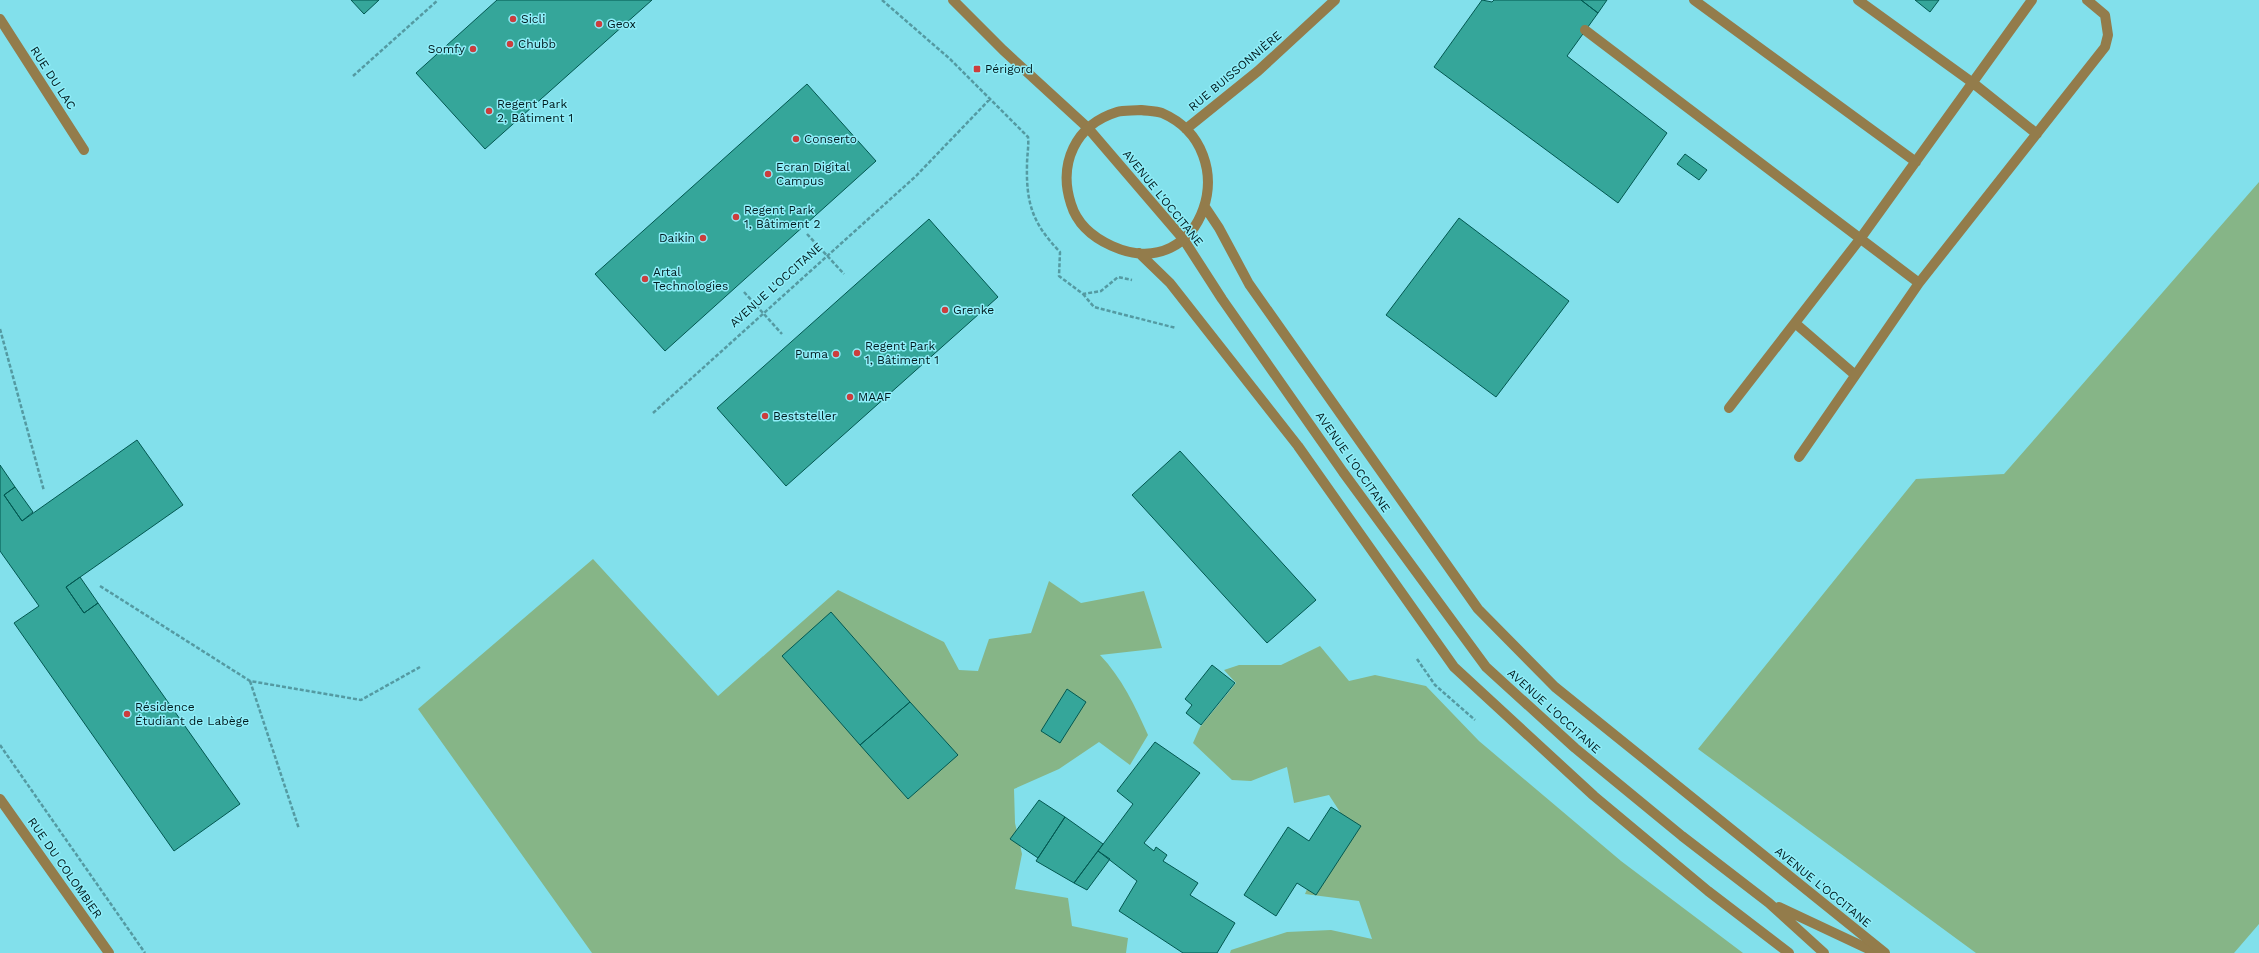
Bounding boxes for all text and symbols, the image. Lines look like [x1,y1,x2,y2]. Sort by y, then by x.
place label: Sicli [521,12,545,26]
marker: Sicli [508,14,518,24]
place label: Geox [607,17,636,31]
marker: Geox [594,19,604,29]
street label: RUE BUISSONNIÈRE [1186,28,1285,114]
place label: Chubb [518,37,556,51]
marker: Chubb [505,39,515,49]
place label: Somfy [428,42,466,56]
street label: RUE DU LAC [27,44,79,112]
marker: Somfy [468,44,478,54]
place label: Périgord [985,62,1033,76]
marker: Périgord [972,64,982,74]
place label: Regent Park 2, Bâtiment 1 [497,97,573,125]
marker: Regent Park 2, Bâtiment 1 [484,106,494,116]
place label: Conserto [804,132,857,146]
marker: Conserto [791,134,801,144]
street label: AVENUE L'OCCITANE [1120,147,1206,249]
place label: Ecran Digital Campus [776,160,850,188]
marker: Ecran Digital Campus [763,169,773,179]
place label: Regent Park 1, Bâtiment 2 [744,203,820,231]
marker: Regent Park 1, Bâtiment 2 [731,212,741,222]
place label: Daikin [659,231,695,245]
marker: Daikin [698,233,708,243]
street label: AVENUE L'OCCITANE [727,239,825,330]
place label: Artal Technologies [653,265,728,293]
marker: Artal Technologies [640,274,650,284]
place label: Grenke [953,303,994,317]
marker: Grenke [940,305,950,315]
place label: Regent Park 1, Bâtiment 1 [865,339,939,367]
place label: Puma [795,347,828,361]
marker: Regent Park 1, Bâtiment 1 [852,348,862,358]
marker: Puma [831,349,841,359]
place label: MAAF [858,390,891,404]
marker: MAAF [845,392,855,402]
place label: Beststeller [773,409,837,423]
street label: AVENUE L'OCCITANE [1313,409,1393,515]
marker: Beststeller [760,411,770,421]
street label: AVENUE L'OCCITANE [1505,666,1603,757]
place label: Résidence Étudiant de Labège [135,700,249,728]
marker: Résidence Étudiant de Labège [122,709,132,719]
street label: RUE DU COLOMBIER [25,815,105,921]
street label: AVENUE L'OCCITANE [1772,844,1874,930]

